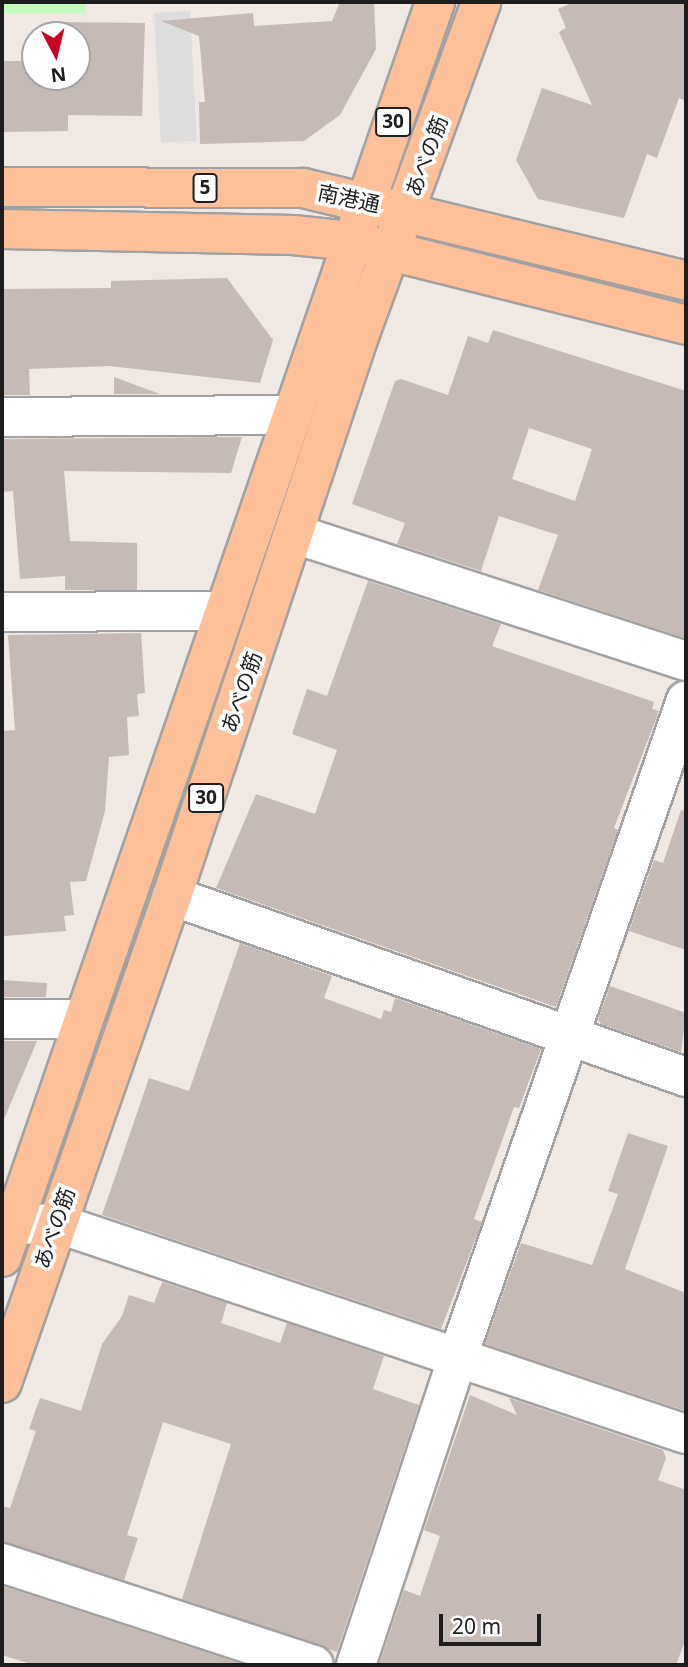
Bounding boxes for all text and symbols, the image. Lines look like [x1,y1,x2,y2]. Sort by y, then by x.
north arrow [21,21,91,91]
text: N [49,61,68,89]
road number: 30 [374,106,412,138]
street label: あべの筋 [400,112,452,200]
road number: 5 [191,172,219,204]
street label: 南港通 [316,179,382,217]
street label: あべの筋 [215,648,267,736]
road number: 30 [187,782,225,814]
street label: あべの筋 [28,1184,80,1272]
scale bar [443,1600,544,1644]
text: 20 m [452,1612,501,1640]

